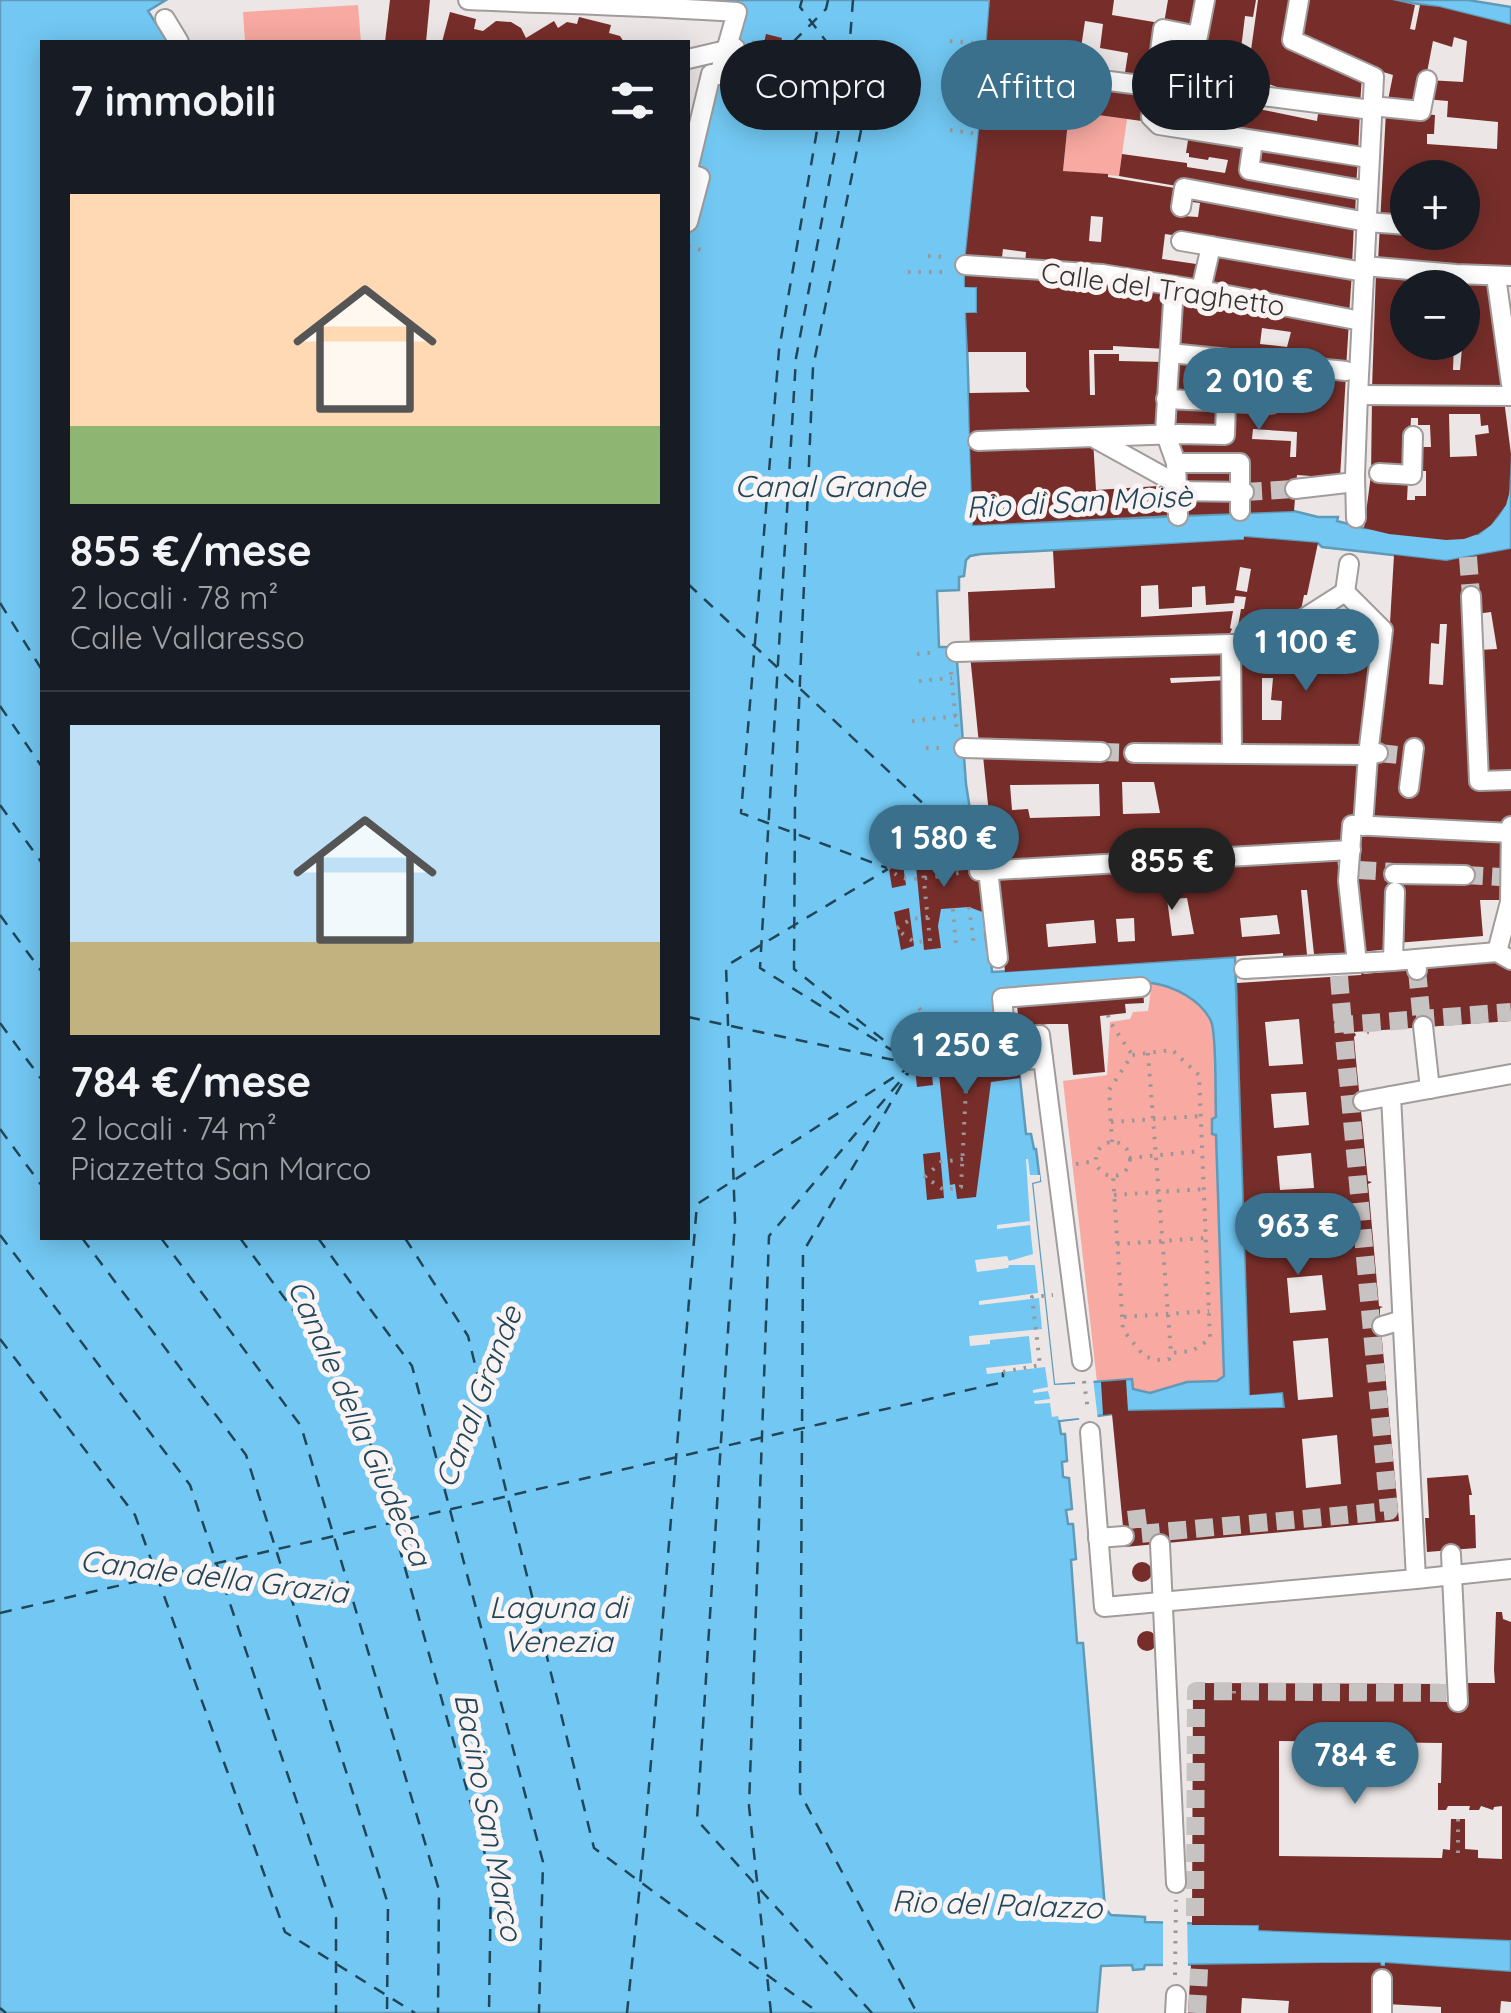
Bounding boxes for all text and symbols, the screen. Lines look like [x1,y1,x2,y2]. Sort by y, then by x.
chip: Compra [720,40,921,130]
chip: Affitta [941,40,1112,130]
chip: Filtri [1132,40,1270,130]
icon: filters [605,73,660,128]
text: 7 immobili [70,74,276,127]
map controls [1390,160,1480,360]
button: + [1390,160,1480,250]
street label: Calle del Traghetto [1039,254,1287,323]
icon: home [275,259,455,439]
button: − [1390,270,1480,360]
pin: 2 010 € [1167,348,1351,433]
text: 2 010 € [1205,360,1313,400]
water label: Canal Grande [734,467,927,505]
water label: Rio di San Moisè [965,476,1194,526]
text: 855 €/mese [70,524,312,577]
text: 2 locali · 78 m² [70,577,278,617]
pin: 1 100 € [1214,609,1398,694]
text: Calle Vallaresso [70,617,305,657]
text: 1 100 € [1255,621,1357,661]
icon: home [275,790,455,970]
pin: 1 580 € [852,805,1036,890]
text: 1 580 € [891,817,997,857]
pin: 855 € [1102,828,1242,913]
text: 855 € [1130,840,1214,880]
pin: 1 250 € [874,1012,1058,1097]
text: 1 250 € [913,1024,1019,1064]
text: 784 €/mese [70,1055,311,1108]
text: 2 locali · 74 m² [70,1108,277,1148]
text: Piazzetta San Marco [70,1148,372,1188]
pin: 963 € [1228,1193,1368,1278]
text: 963 € [1257,1205,1339,1245]
water label: Canale della Giudecca [280,1274,441,1573]
water label: Canal Grande [426,1300,530,1493]
water label: Canale della Grazia [78,1541,352,1612]
water label: Laguna di Venezia [489,1588,631,1660]
water label: Bacino San Marco [446,1690,532,1946]
pin: 784 € [1285,1722,1425,1807]
text: 784 € [1314,1734,1396,1774]
water label: Rio del Palazzo [891,1881,1105,1927]

